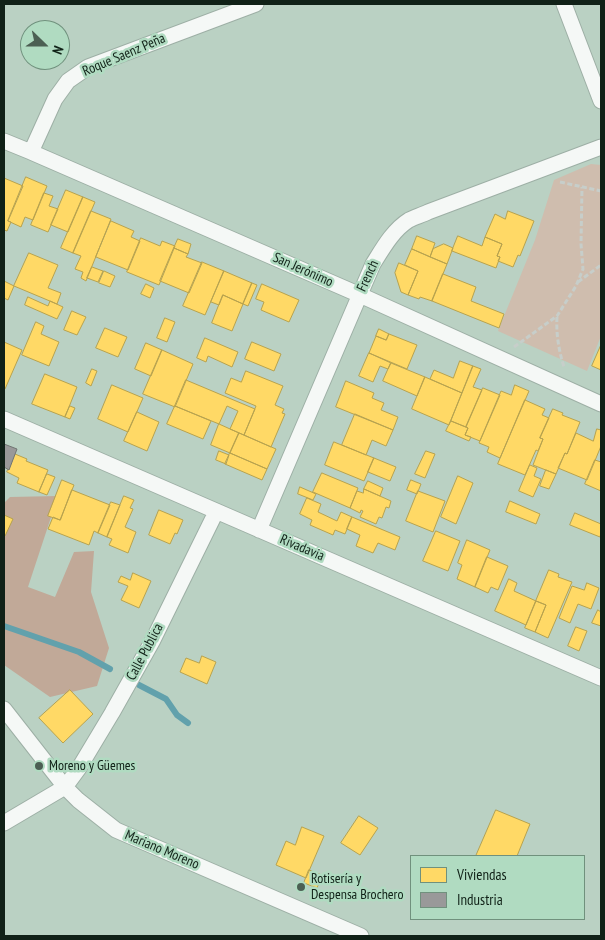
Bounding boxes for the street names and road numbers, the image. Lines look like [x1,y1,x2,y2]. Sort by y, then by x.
street label: Roque Saenz Peña [80,30,168,80]
street label: San Jerónimo [270,249,336,291]
street label: French [353,258,383,294]
street label: Rivadavia [277,531,327,565]
street label: Calle Publica [123,621,167,683]
street label: Mariano Moreno [122,827,202,873]

